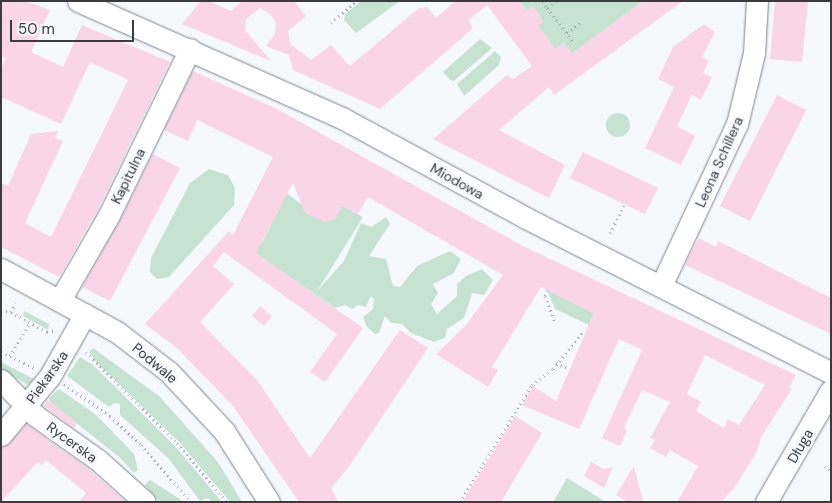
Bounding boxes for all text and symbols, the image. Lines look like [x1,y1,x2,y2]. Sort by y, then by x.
scale bar [12,10,136,42]
text: 50 m [18,19,55,39]
street label: Leona Schillera [692,114,746,210]
street label: Kapitulna [107,145,149,207]
street label: Miodowa [427,160,487,202]
street label: Podwale [129,339,181,387]
street label: Piekarska [23,347,71,407]
street label: Rycerska [44,418,100,466]
street label: Długa [784,426,816,466]

